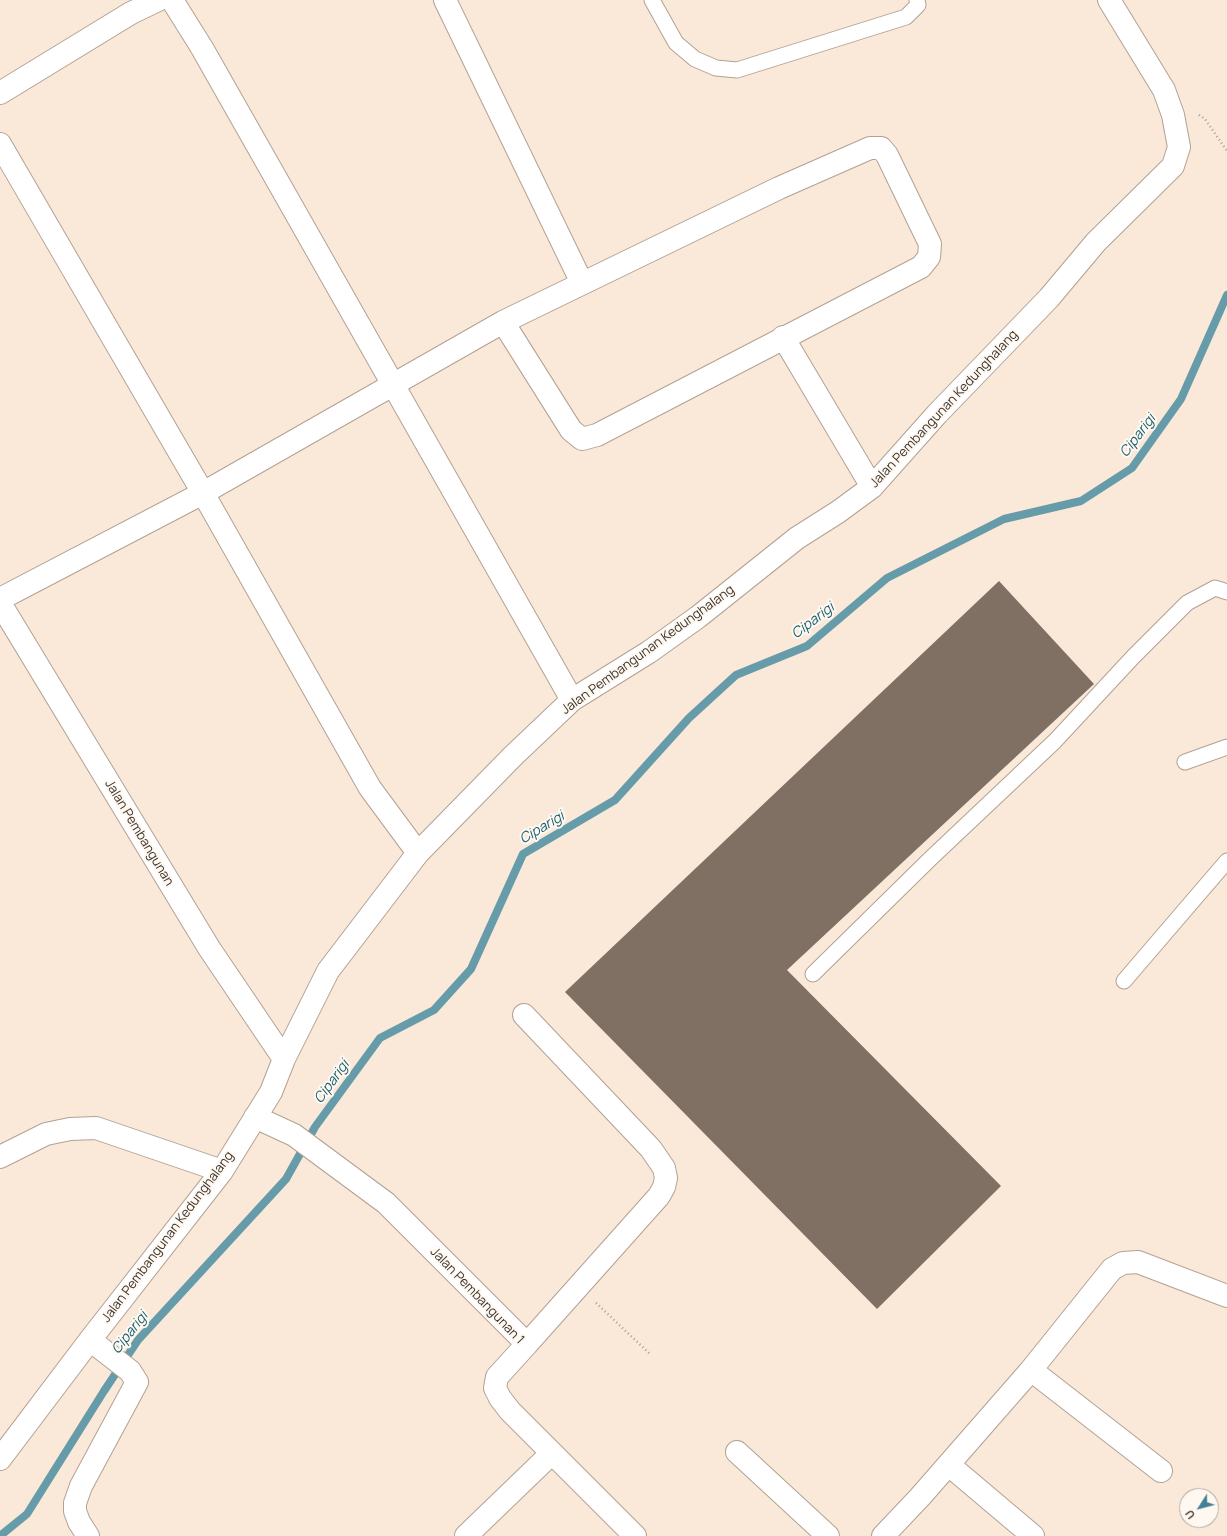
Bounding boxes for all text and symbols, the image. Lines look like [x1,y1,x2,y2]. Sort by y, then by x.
street label: Jalan Pembangunan Kedunghalang [867,327,1021,491]
water label: Ciparigi [1116,411,1160,461]
street label: Jalan Pembangunan Kedunghalang [559,582,737,718]
water label: Ciparigi [788,599,838,643]
street label: Jalan Pembangunan [101,777,177,889]
water label: Ciparigi [517,808,567,848]
water label: Ciparigi [311,1057,353,1107]
street label: Jalan Pembangunan Kedunghalang [99,1149,237,1325]
street label: Jalan Pembangunan 1 [427,1244,527,1348]
water label: Ciparigi [108,1308,152,1358]
north arrow [1179,1488,1219,1528]
text: U [1181,1507,1198,1522]

